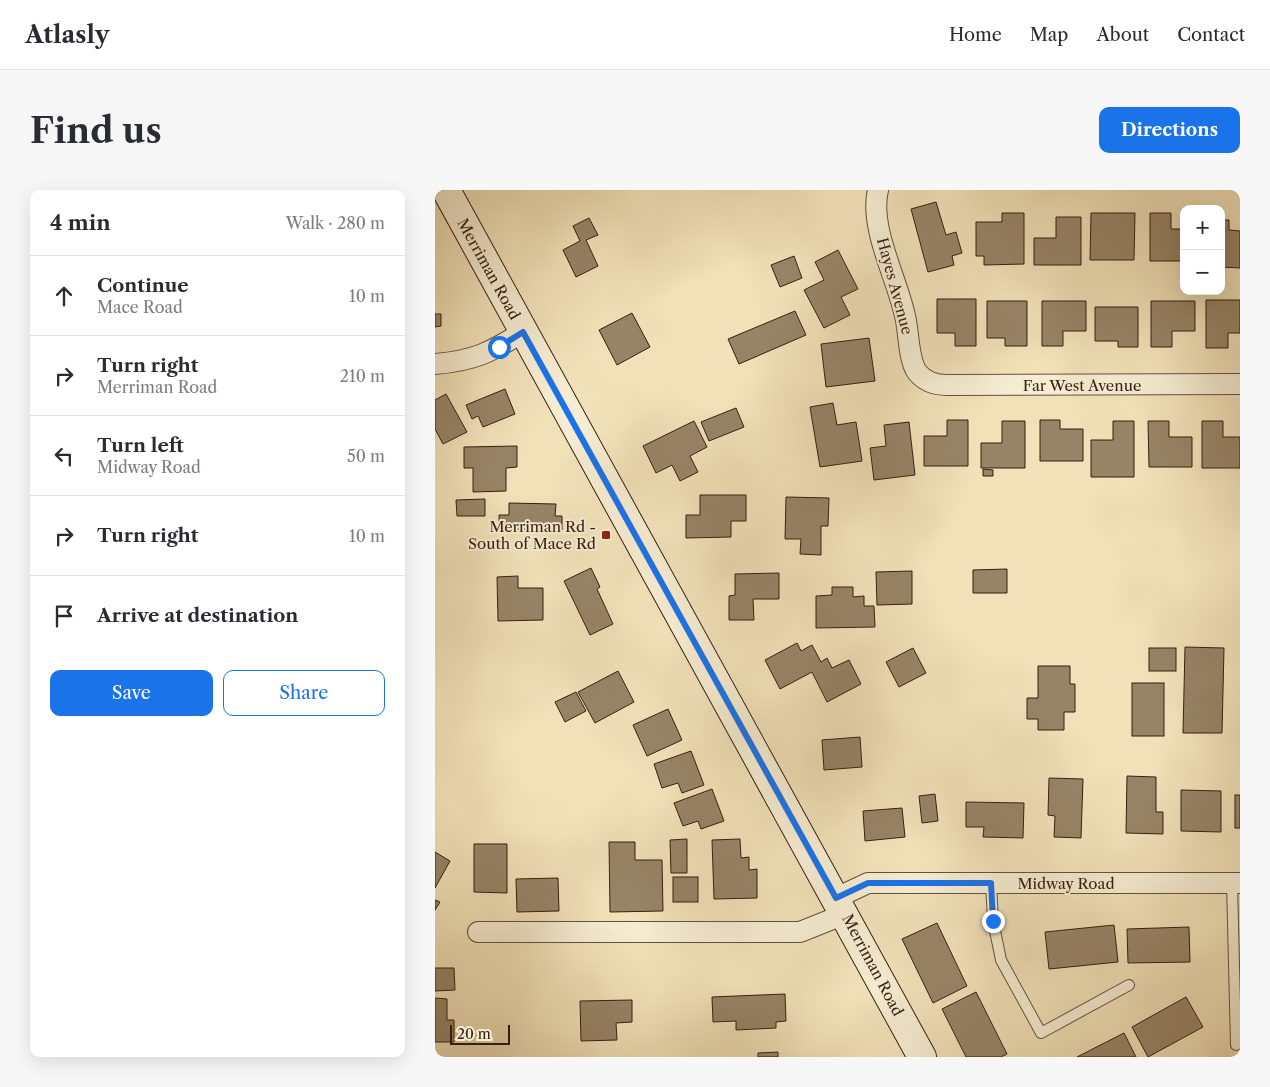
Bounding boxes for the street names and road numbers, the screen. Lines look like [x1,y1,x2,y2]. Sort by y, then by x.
street label: Merriman Road [453,215,525,323]
street label: Hayes Avenue [873,235,917,337]
street label: Far West Avenue [1023,376,1141,395]
street label: Midway Road [1017,874,1115,893]
street label: Merriman Road [838,911,908,1019]

